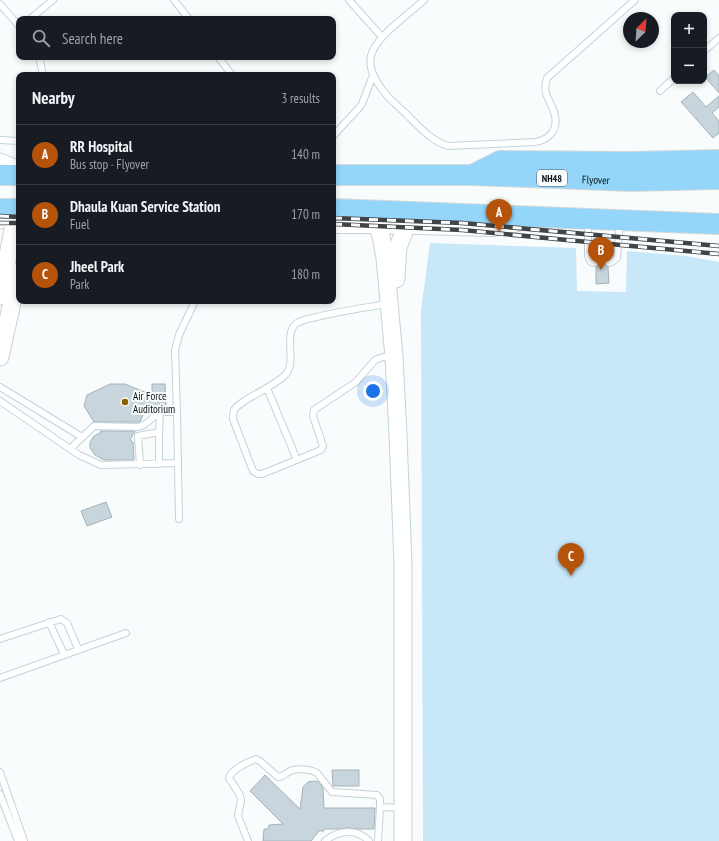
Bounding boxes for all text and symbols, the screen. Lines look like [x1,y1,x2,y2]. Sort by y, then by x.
north arrow [623,12,659,48]
map controls [671,12,707,84]
button: + [671,12,707,48]
search box [16,16,336,60]
icon: search [30,27,52,49]
text: Search here [62,29,123,48]
button: − [671,48,707,84]
text: Nearby [32,87,75,109]
text: 3 results [281,90,320,107]
text: RR Hospital [70,137,132,156]
text: A [42,146,48,163]
text: 140 m [291,146,320,163]
text: Bus stop · Flyover [70,156,149,173]
road number: NH48 [537,170,567,186]
street label: Flyover [582,172,610,187]
text: Dhaula Kuan Service Station [70,197,220,216]
pin: A [486,199,512,232]
text: B [42,206,48,223]
text: 170 m [291,206,320,223]
text: Fuel [70,216,89,233]
pin: B [588,237,614,270]
text: Jheel Park [70,257,124,276]
text: C [42,266,48,283]
text: 180 m [291,266,320,283]
text: Park [70,276,89,293]
your location [363,381,383,401]
place label: Air Force Auditorium [133,389,175,416]
marker: Air Force Auditorium [120,397,130,407]
pin: C [558,543,584,576]

